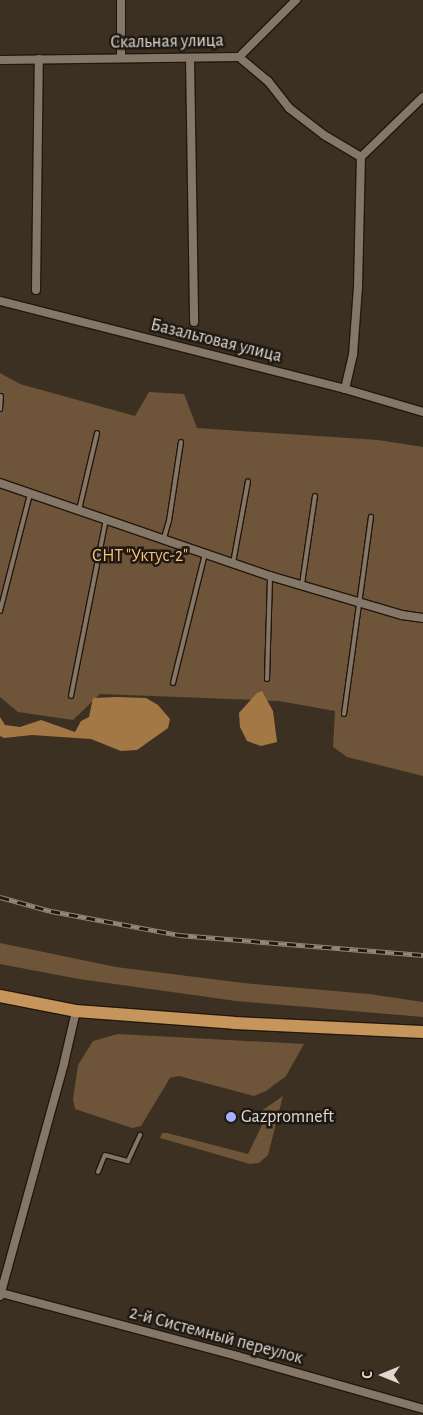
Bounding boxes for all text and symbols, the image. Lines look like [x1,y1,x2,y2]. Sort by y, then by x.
street label: Скальная улица [110,30,224,54]
street label: Базальтовая улица [148,314,284,368]
park label: СНТ "Уктус-2" [92,545,188,567]
place label: Gazpromneft [241,1106,334,1128]
marker: Gazpromneft [225,1111,237,1123]
street label: 2-й Системный переулок [127,1302,305,1370]
north arrow [358,1350,408,1400]
text: С [361,1371,375,1379]

